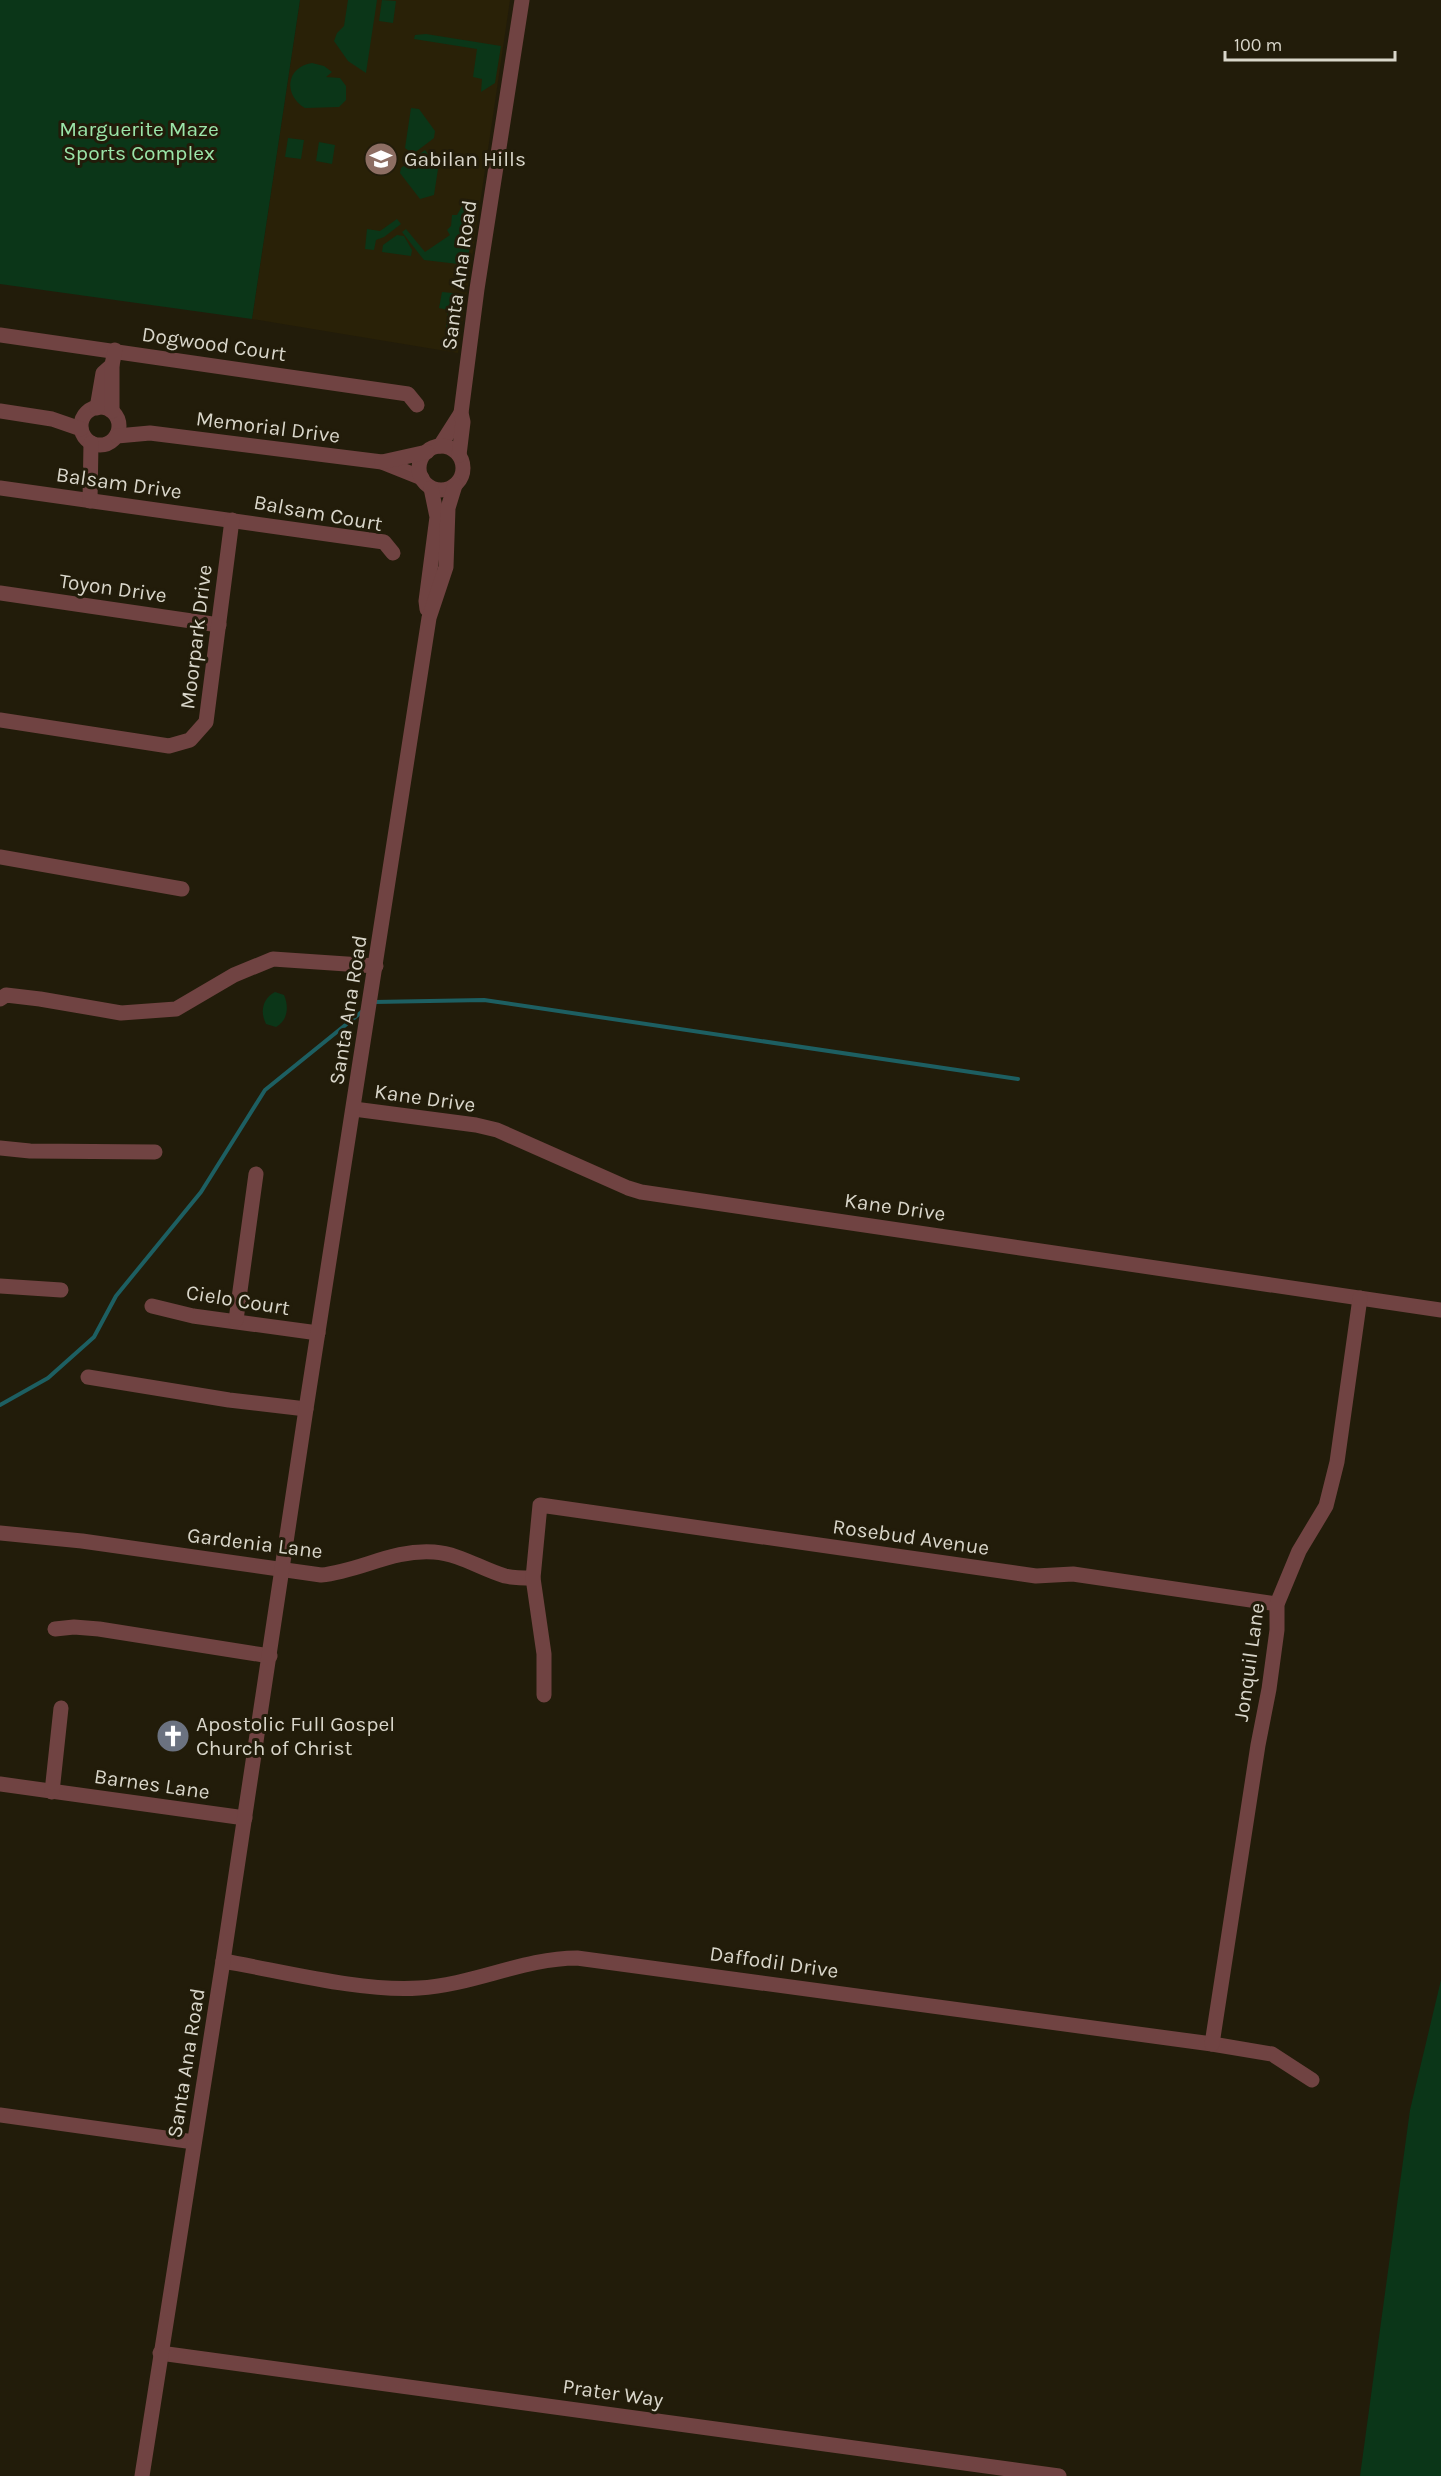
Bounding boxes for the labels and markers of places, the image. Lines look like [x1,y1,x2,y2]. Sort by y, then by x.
school or university icon: Gabilan Hills [363,141,399,177]
place label: Gabilan Hills [404,147,526,171]
place label: Apostolic Full Gospel Church of Christ [196,1712,395,1760]
church icon: Apostolic Full Gospel Church of Christ [155,1718,191,1754]

